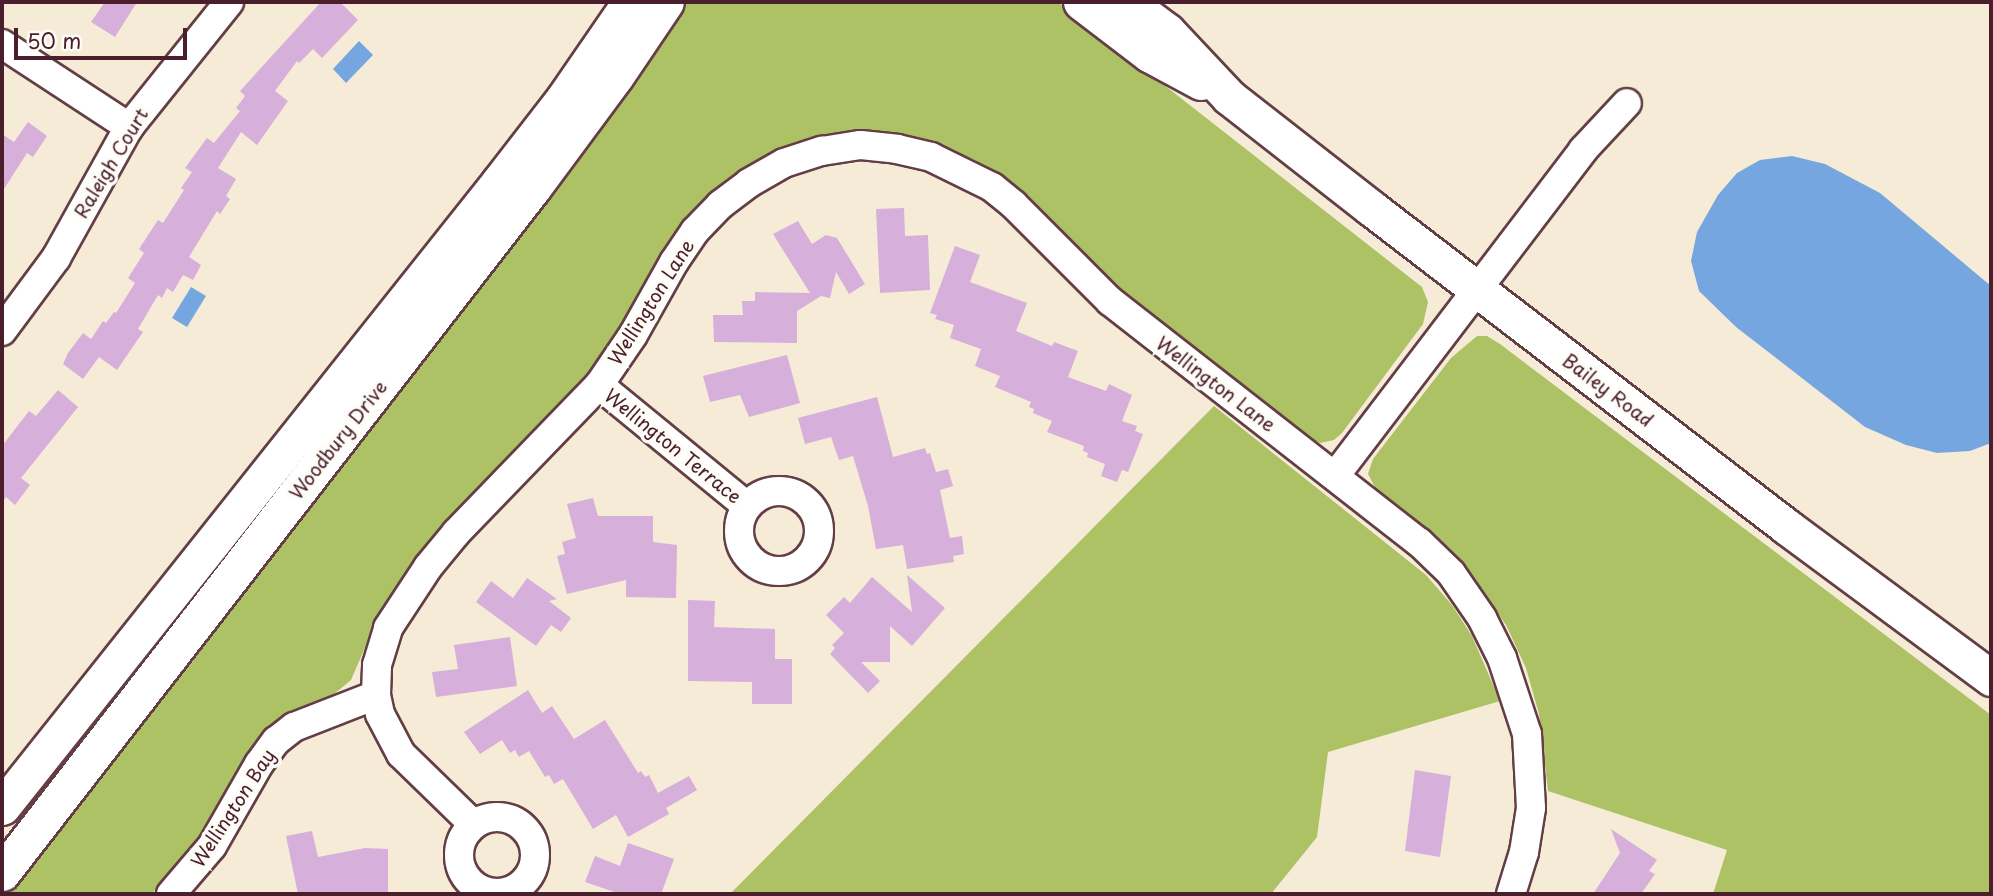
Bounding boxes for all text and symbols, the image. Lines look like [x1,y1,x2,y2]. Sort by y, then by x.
scale bar [18,14,191,58]
text: 50 m [27,24,81,56]
street label: Raleigh Court [69,104,153,222]
street label: Wellington Lane [603,234,699,370]
street label: Wellington Lane [1151,331,1281,437]
street label: Bailey Road [1558,348,1658,432]
street label: Woodbury Drive [284,375,392,505]
street label: Wellington Terrace [600,384,746,508]
street label: Wellington Bay [186,745,280,871]

